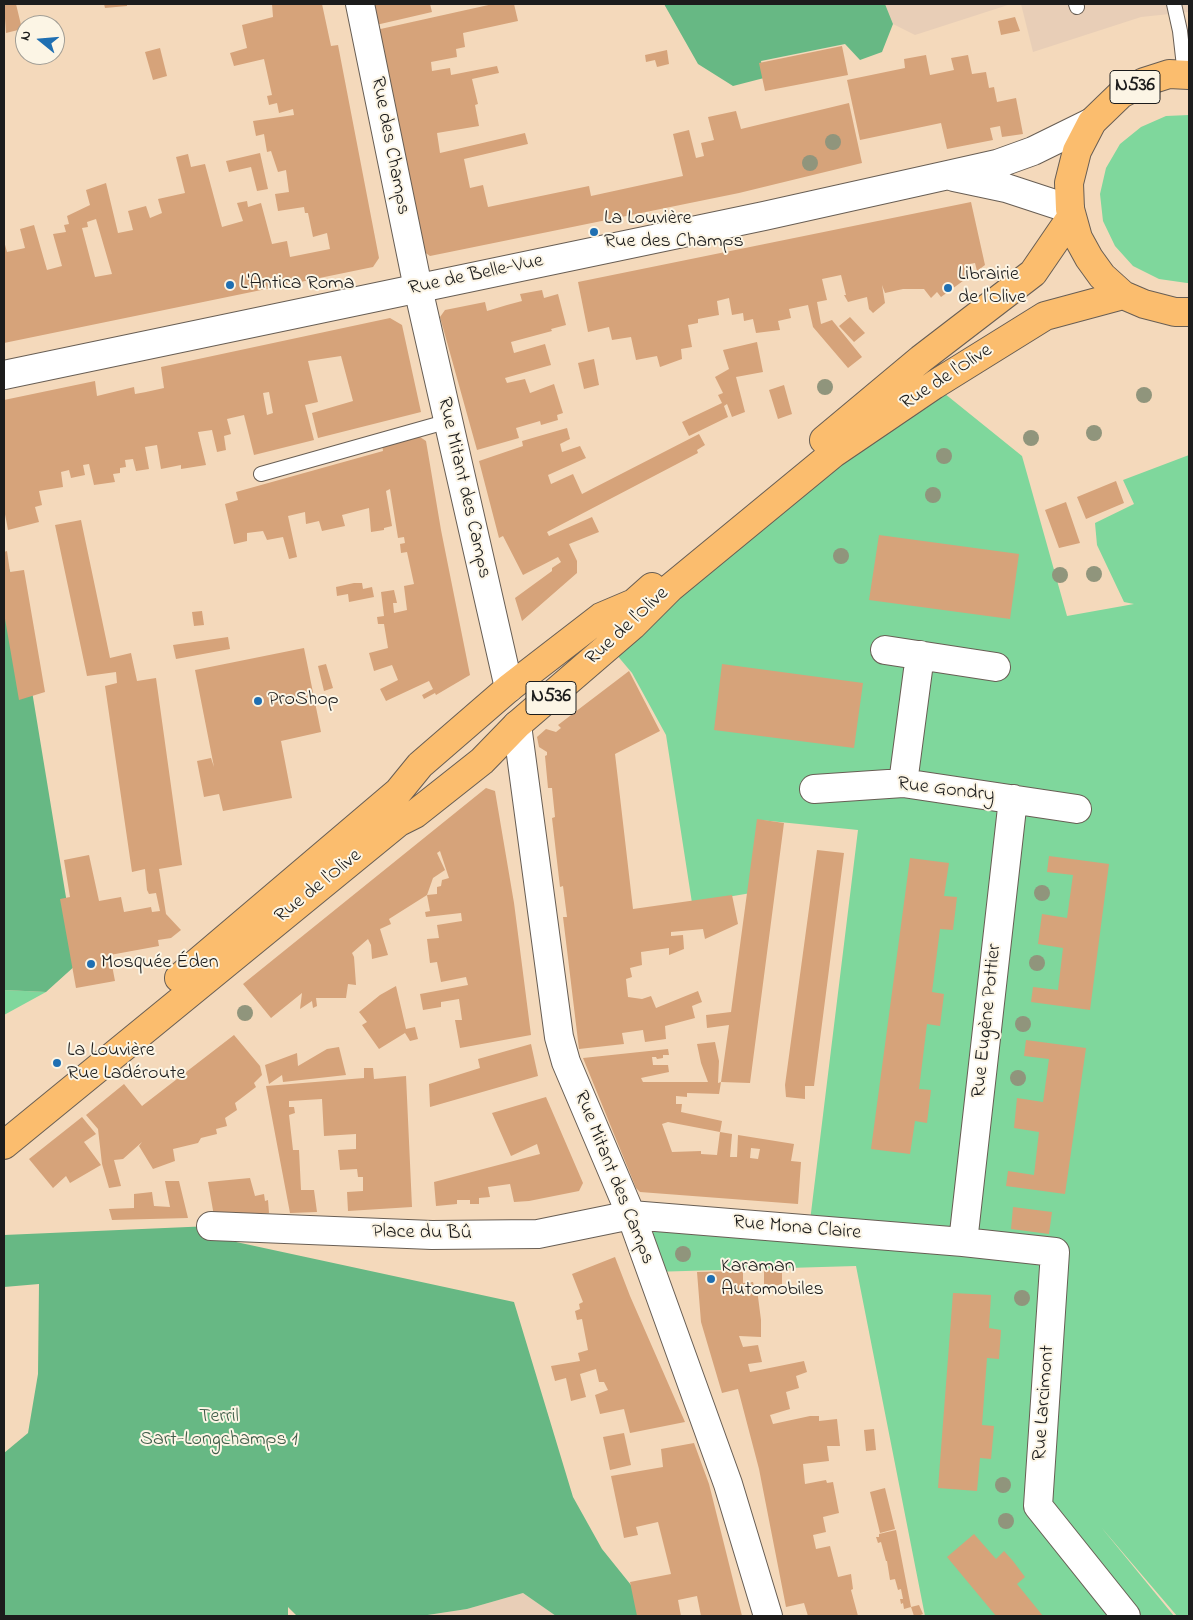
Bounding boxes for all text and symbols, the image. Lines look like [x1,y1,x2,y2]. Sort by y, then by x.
north arrow [15,15,65,65]
text: N [15,28,38,43]
road number: N536 [1110,70,1160,104]
street label: Rue des Champs [364,75,414,217]
place label: La Louvière Rue des Champs [604,208,744,255]
marker: La Louvière Rue des Champs [588,226,600,238]
street label: Rue de Belle-Vue [407,250,545,302]
place label: Librairie de l'Olive [958,264,1026,311]
place label: L'Antica Roma [240,273,354,297]
marker: L'Antica Roma [224,279,236,291]
marker: Librairie de l'Olive [942,282,954,294]
street label: Rue de l'Olive [897,340,997,416]
street label: Rue Mitant des Camps [431,395,495,581]
street label: Rue de l'Olive [582,583,674,671]
road number: N536 [526,681,576,714]
place label: ProShop [268,689,339,713]
marker: ProShop [252,695,264,707]
street label: Rue Gondry [896,773,996,809]
street label: Rue de l'Olive [271,845,367,929]
street label: Rue Eugène Pottier [968,943,1008,1099]
place label: Mosquée Éden [101,952,219,976]
marker: Mosquée Éden [85,958,97,970]
place label: La Louvière Rue Ladéroute [67,1040,185,1087]
marker: La Louvière Rue Ladéroute [51,1057,63,1069]
street label: Rue Mitant des Camps [567,1088,659,1268]
street label: Rue Mona Claire [732,1211,862,1247]
street label: Place du Bû [372,1221,472,1247]
place label: Karaman Automobiles [721,1256,824,1303]
marker: Karaman Automobiles [705,1273,717,1285]
street label: Rue Larcimont [1029,1344,1061,1462]
park label: Terril Sart-Longchamps 1 [140,1406,298,1453]

